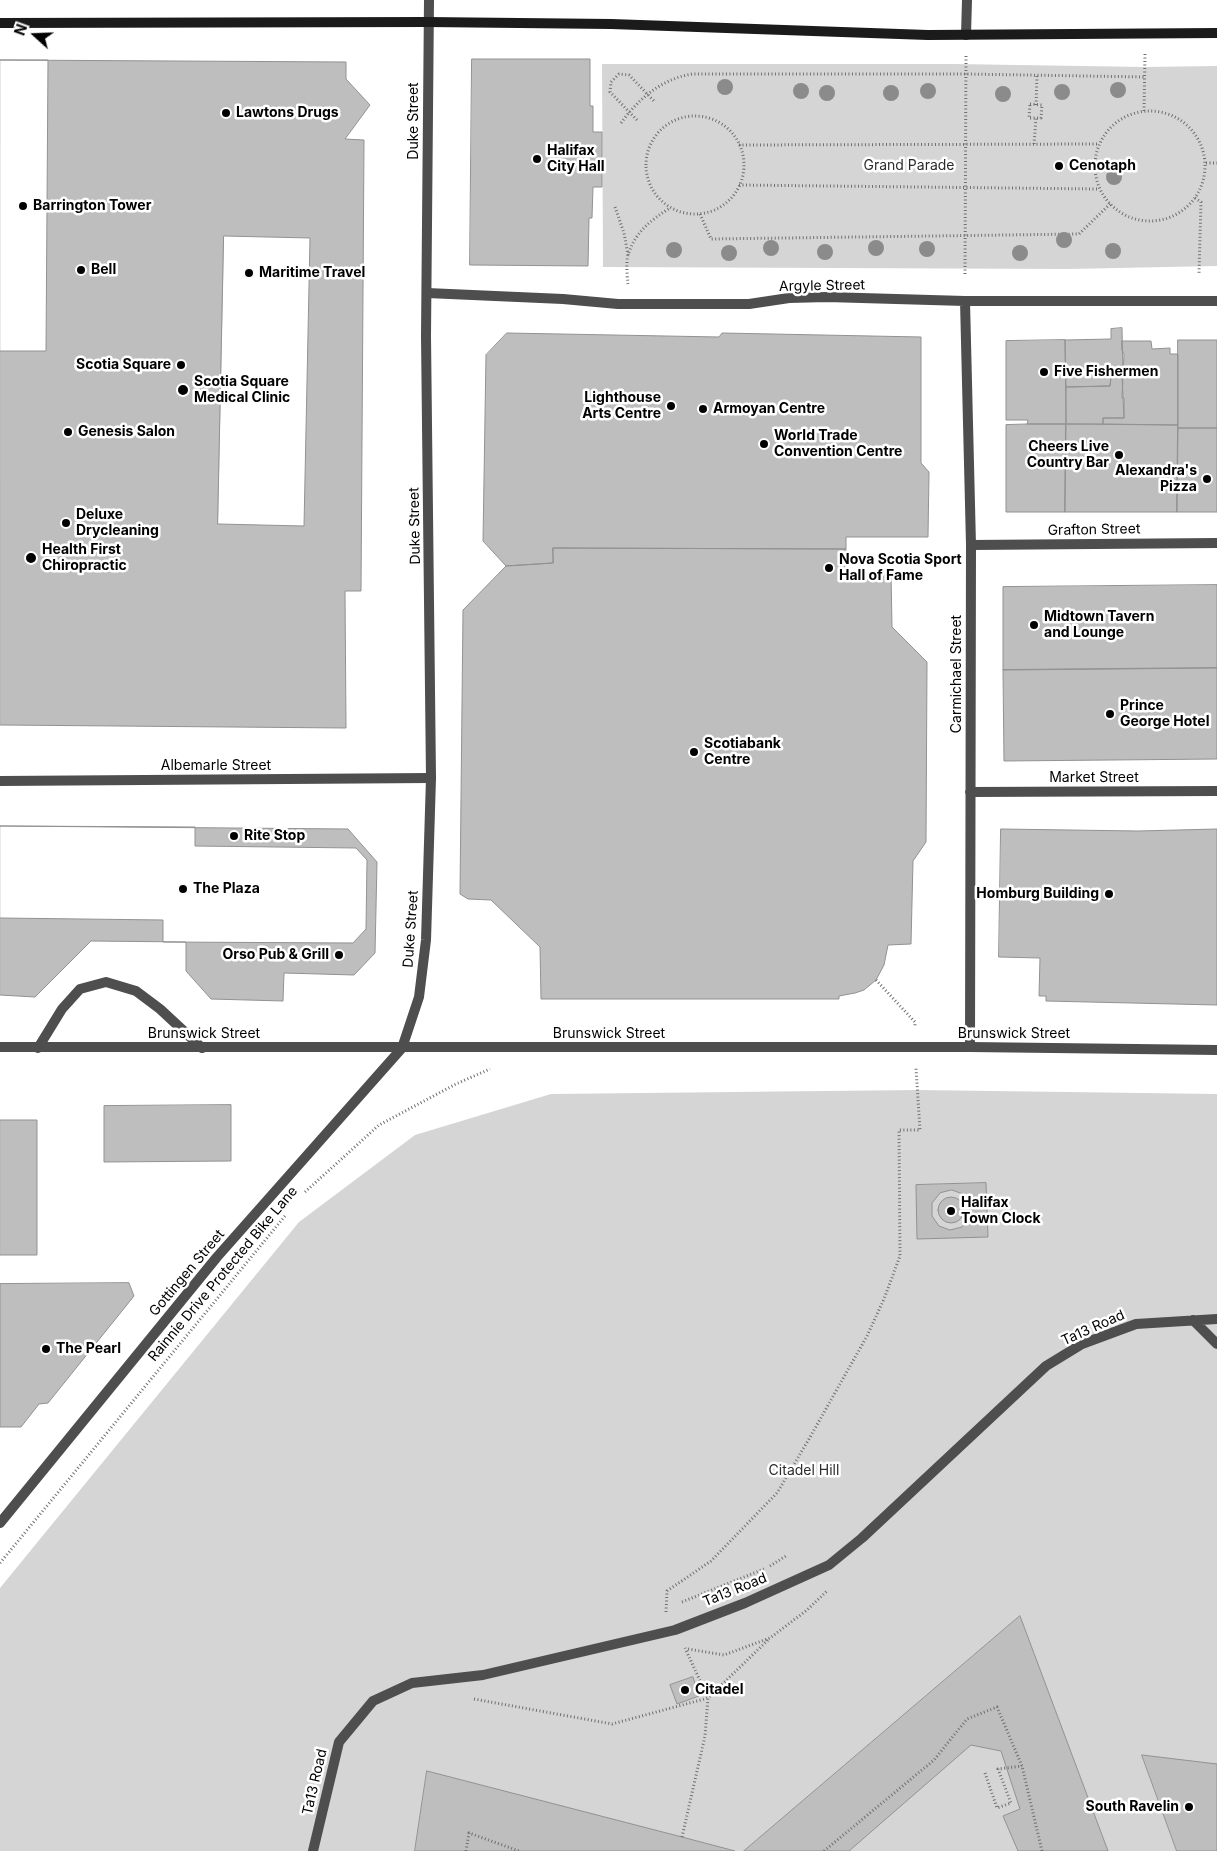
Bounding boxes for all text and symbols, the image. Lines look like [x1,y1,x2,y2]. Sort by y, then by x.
north arrow [10,10,60,60]
text: N [11,22,30,38]
street label: Duke Street [406,82,422,160]
place label: Lawtons Drugs [236,105,339,121]
marker: Lawtons Drugs [220,107,232,119]
place label: Halifax City Hall [547,143,605,176]
marker: Halifax City Hall [531,153,543,165]
park label: Grand Parade [863,158,955,174]
place label: Cenotaph [1069,158,1136,174]
marker: Cenotaph [1053,160,1065,172]
place label: Barrington Tower [33,198,151,214]
marker: Barrington Tower [17,200,29,212]
place label: Bell [91,262,116,278]
marker: Bell [75,264,87,276]
place label: Maritime Travel [259,265,365,281]
marker: Maritime Travel [243,267,255,279]
street label: Argyle Street [779,277,865,295]
place label: Scotia Square [76,357,171,373]
marker: Scotia Square [175,359,187,371]
place label: Five Fishermen [1054,364,1158,380]
marker: Five Fishermen [1038,366,1050,378]
place label: Scotia Square Medical Clinic [194,374,290,407]
marker: Scotia Square Medical Clinic [176,383,190,397]
place label: Lighthouse Arts Centre [582,390,661,422]
marker: Lighthouse Arts Centre [665,400,677,412]
place label: Armoyan Centre [713,401,825,417]
marker: Armoyan Centre [697,403,709,415]
place label: Genesis Salon [78,424,175,440]
marker: Genesis Salon [62,426,74,438]
place label: World Trade Convention Centre [774,428,902,461]
marker: World Trade Convention Centre [758,438,770,450]
place label: Cheers Live Country Bar [1027,439,1109,472]
marker: Cheers Live Country Bar [1113,449,1125,461]
place label: Alexandra's Pizza [1115,463,1197,496]
marker: Alexandra's Pizza [1201,473,1213,485]
street label: Duke Street [406,487,424,565]
place label: Deluxe Drycleaning [76,507,159,540]
marker: Deluxe Drycleaning [60,517,72,529]
street label: Grafton Street [1047,521,1141,539]
place label: Health First Chiropractic [42,542,127,574]
marker: Health First Chiropractic [24,551,38,565]
place label: Nova Scotia Sport Hall of Fame [839,552,962,584]
marker: Nova Scotia Sport Hall of Fame [823,562,835,574]
place label: Midtown Tavern and Lounge [1044,609,1154,642]
street label: Carmichael Street [949,615,965,733]
marker: Midtown Tavern and Lounge [1028,619,1040,631]
place label: Prince George Hotel [1120,698,1209,730]
marker: Prince George Hotel [1104,708,1116,720]
place label: Scotiabank Centre [704,736,781,769]
marker: Scotiabank Centre [688,746,700,758]
street label: Albemarle Street [161,758,271,774]
street label: Market Street [1049,770,1139,786]
place label: Rite Stop [244,828,305,844]
marker: Rite Stop [228,830,240,842]
place label: The Plaza [193,881,260,897]
marker: The Plaza [177,883,189,895]
place label: Homburg Building [976,886,1099,902]
marker: Homburg Building [1103,888,1115,900]
street label: Duke Street [400,890,422,968]
place label: Orso Pub & Grill [222,947,329,963]
marker: Orso Pub & Grill [333,949,345,961]
street label: Brunswick Street [148,1026,260,1042]
street label: Brunswick Street [553,1026,665,1042]
street label: Brunswick Street [958,1026,1070,1042]
street label: Rainnie Drive Protected Bike Lane [145,1183,301,1365]
place label: Halifax Town Clock [961,1195,1041,1228]
marker: Halifax Town Clock [945,1205,957,1217]
street label: Gottingen Street [146,1226,228,1320]
street label: Ta13 Road [1059,1307,1127,1349]
place label: The Pearl [56,1341,121,1357]
marker: The Pearl [40,1343,52,1355]
park label: Citadel Hill [769,1463,839,1479]
street label: Ta13 Road [701,1570,769,1610]
place label: Citadel [695,1682,743,1698]
marker: Citadel [679,1684,691,1696]
street label: Ta13 Road [299,1747,331,1817]
place label: South Ravelin [1086,1799,1179,1815]
marker: South Ravelin [1183,1801,1195,1813]

